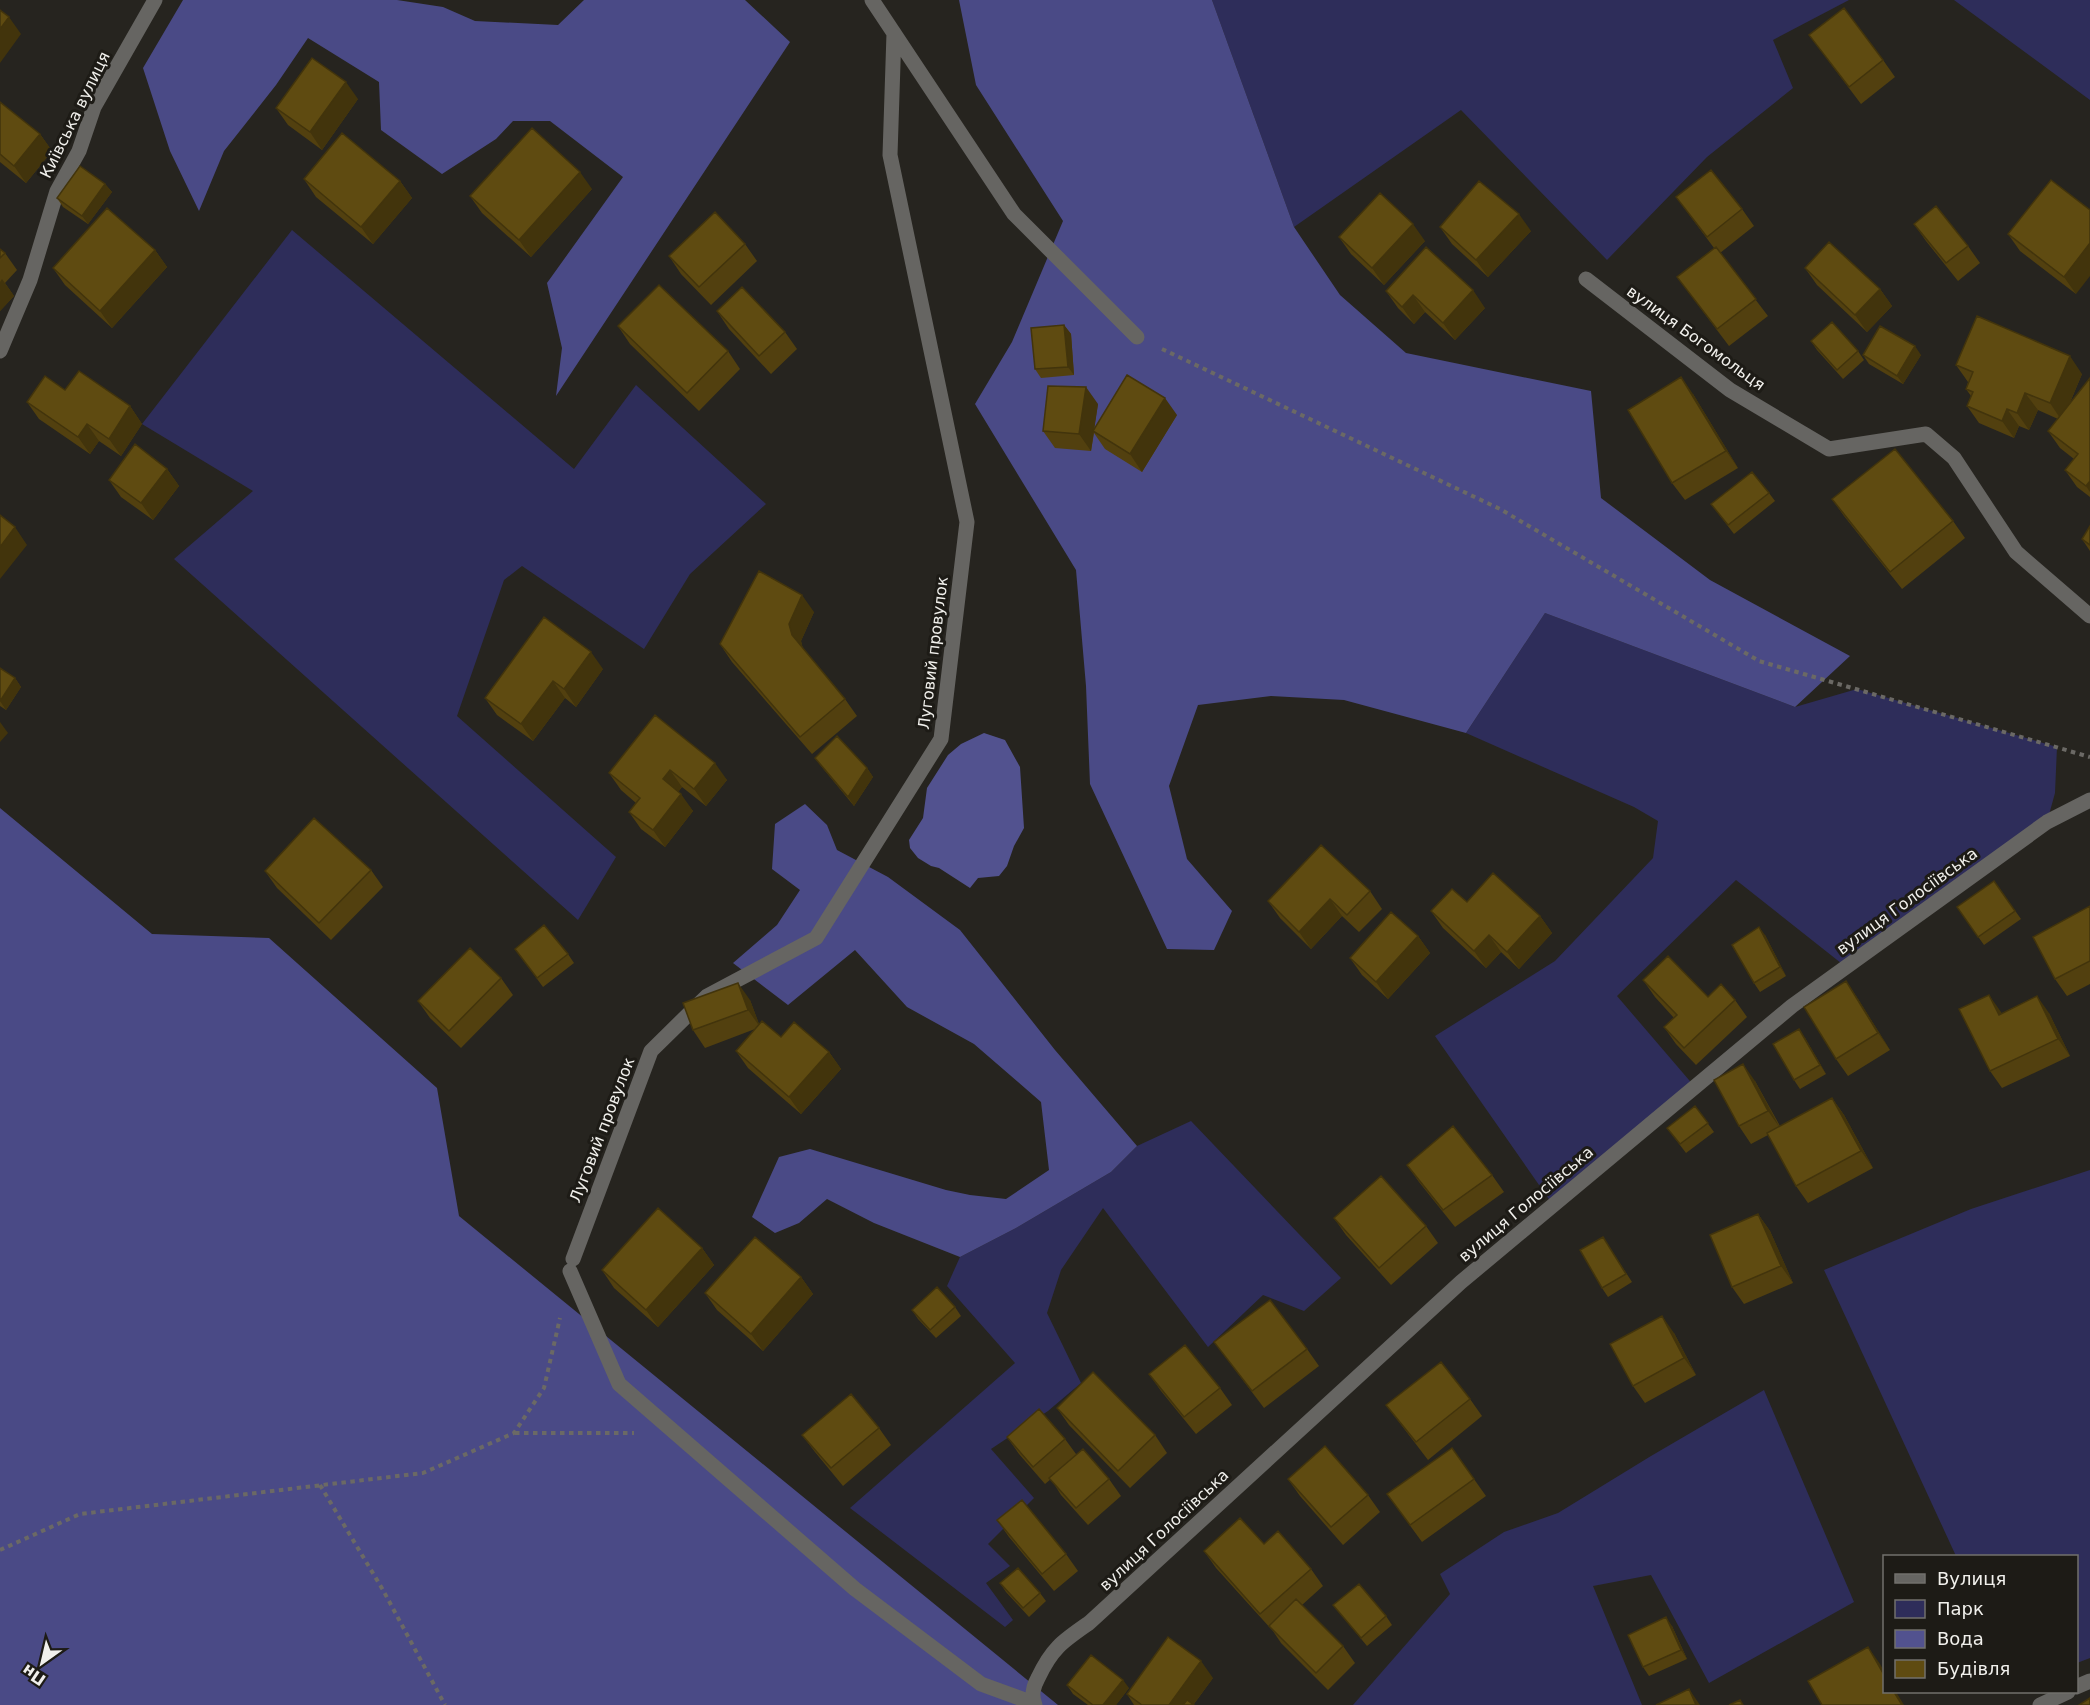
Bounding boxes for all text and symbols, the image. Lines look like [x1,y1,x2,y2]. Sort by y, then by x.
street label: Київська вулиця [36,49,114,181]
street label: вулиця Богомольця [1623,281,1769,395]
street label: Луговий провулок [914,575,952,731]
street label: вулиця Голосіївська [1833,843,1981,959]
street label: Луговий провулок [566,1054,639,1205]
street label: вулиця Голосіївська [1455,1142,1597,1266]
street label: вулиця Голосіївська [1096,1465,1232,1595]
legend [1883,1555,2078,1693]
text: Вулиця [1937,1568,2006,1589]
text: Парк [1937,1598,1984,1619]
text: Вода [1937,1628,1984,1649]
north arrow [12,1633,72,1693]
text: Будівля [1937,1658,2010,1679]
text: Пн [18,1660,49,1690]

